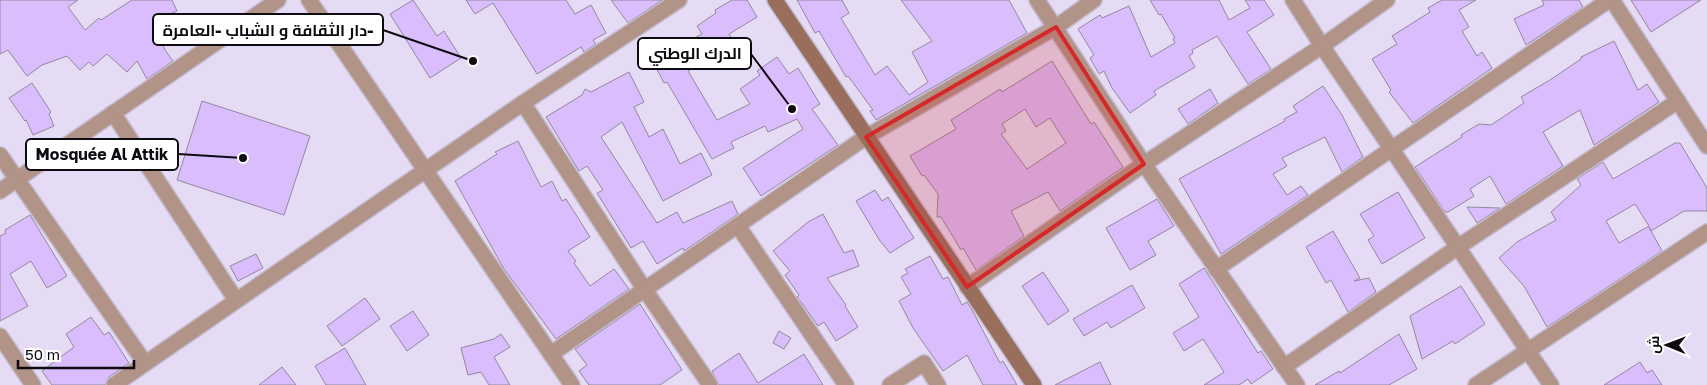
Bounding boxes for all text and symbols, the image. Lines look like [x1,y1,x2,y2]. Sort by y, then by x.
callout: دار الثقافة و الشباب -العامرة- [153,14,383,45]
text: دار الثقافة و الشباب -العامرة- [163,20,373,40]
callout: الدرك الوطني [638,38,751,69]
text: الدرك الوطني [648,43,742,66]
callout: Mosquée Al Attik [26,139,178,170]
text: Mosquée Al Attik [36,144,169,164]
north arrow [1642,320,1692,370]
text: ش [1645,336,1663,354]
scale bar [18,338,134,370]
text: 50 m [25,345,60,363]

